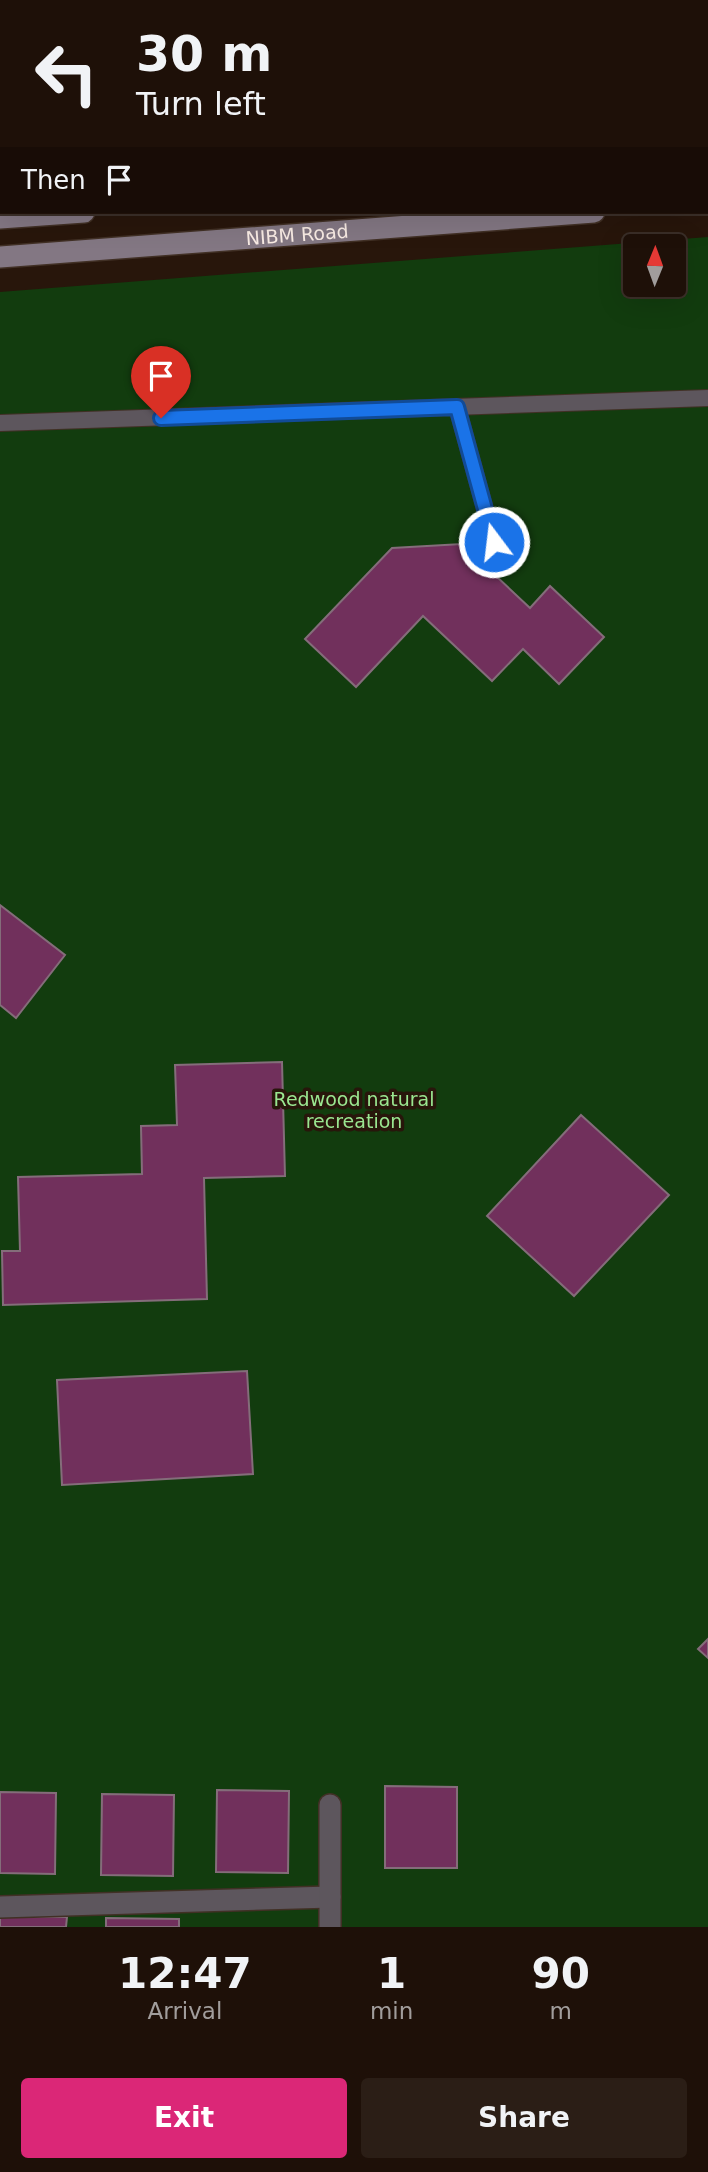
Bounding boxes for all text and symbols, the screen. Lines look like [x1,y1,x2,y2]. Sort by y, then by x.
text: 30 m [136,26,272,83]
icon: left [21,28,112,119]
text: Turn left [136,85,266,123]
icon: arrive [100,161,138,199]
text: Then [21,165,86,195]
street label: NIBM Road [245,220,349,249]
north arrow [623,234,686,298]
map controls [623,234,686,297]
pin [131,346,191,418]
icon: arrive [142,357,180,395]
position arrow [457,505,531,579]
park label: Redwood natural recreation [274,1088,434,1132]
text: 12:47 [118,1949,252,1998]
text: 1 [377,1949,406,1998]
text: 90 [531,1949,590,1998]
text: Arrival [148,1998,222,2024]
text: min [370,1998,413,2024]
text: m [549,1998,572,2024]
button: Exit [21,2078,347,2158]
button: Share [361,2078,687,2158]

